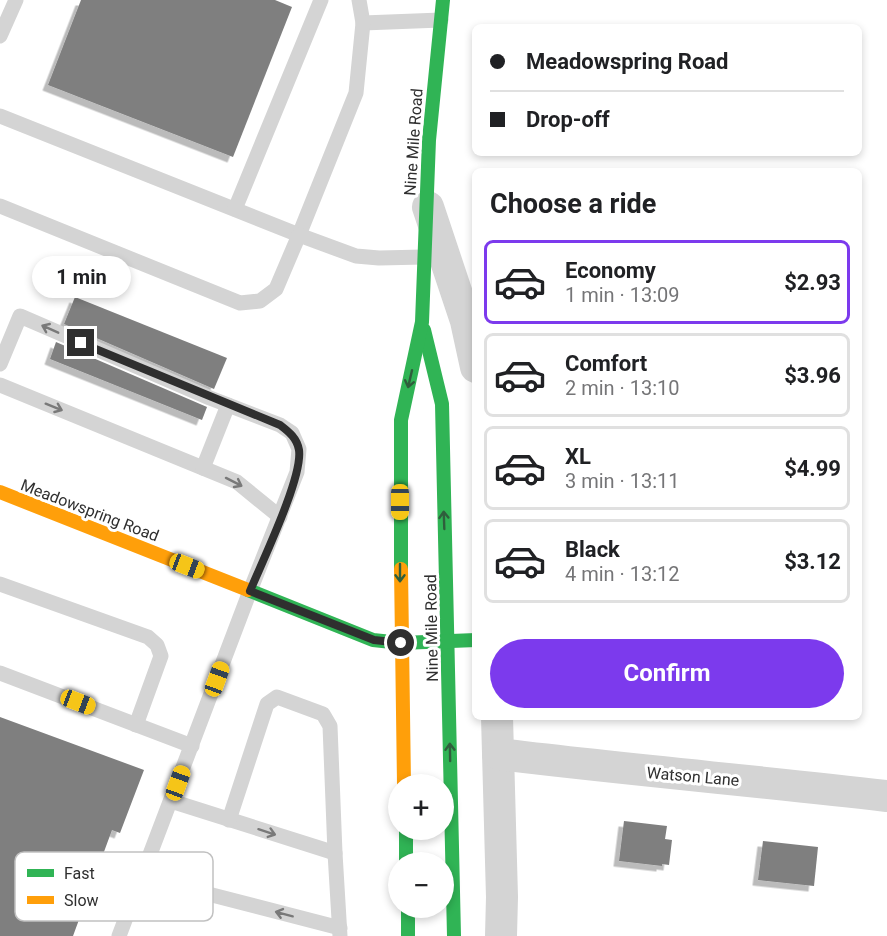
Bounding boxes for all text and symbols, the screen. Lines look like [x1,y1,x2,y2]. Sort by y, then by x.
text: Meadowspring Road [526,49,728,74]
street label: Nine Mile Road [400,88,427,196]
text: Drop-off [526,107,610,132]
text: Choose a ride [490,188,656,220]
icon: car [493,255,547,309]
callout: 1 min [32,256,130,298]
text: Economy [565,258,656,283]
text: 1 min [56,265,107,289]
text: $2.93 [784,270,841,295]
text: 1 min · 13:09 [565,283,680,307]
one-way arrow [41,323,59,334]
route end [67,329,94,356]
icon: car [493,348,547,402]
text: Comfort [565,351,647,376]
text: $3.96 [784,363,841,388]
one-way arrow [403,370,415,389]
text: 2 min · 13:10 [565,376,680,400]
one-way arrow [44,402,63,413]
icon: car [493,441,547,495]
text: XL [565,444,591,469]
text: $4.99 [784,456,841,481]
text: 3 min · 13:11 [565,469,680,493]
street label: Meadowspring Road [18,475,162,546]
one-way arrow [225,477,243,488]
car [391,484,409,520]
one-way arrow [439,511,450,531]
icon: car [493,534,547,588]
text: Black [565,537,620,562]
text: $3.12 [784,549,841,574]
car [167,551,207,581]
text: 4 min · 13:12 [565,562,680,586]
one-way arrow [394,563,406,583]
street label: Nine Mile Road [421,574,442,682]
route start [387,629,414,656]
button: Confirm [490,639,844,708]
car [202,659,232,699]
car [58,687,98,717]
one-way arrow [444,742,455,762]
car [163,763,193,803]
street label: Watson Lane [646,763,740,790]
map controls [388,774,454,918]
button: + [388,774,454,840]
one-way arrow [257,827,276,838]
legend [15,852,213,921]
button: − [388,852,454,918]
text: Fast [64,864,95,883]
text: Slow [64,891,99,910]
one-way arrow [275,907,294,919]

